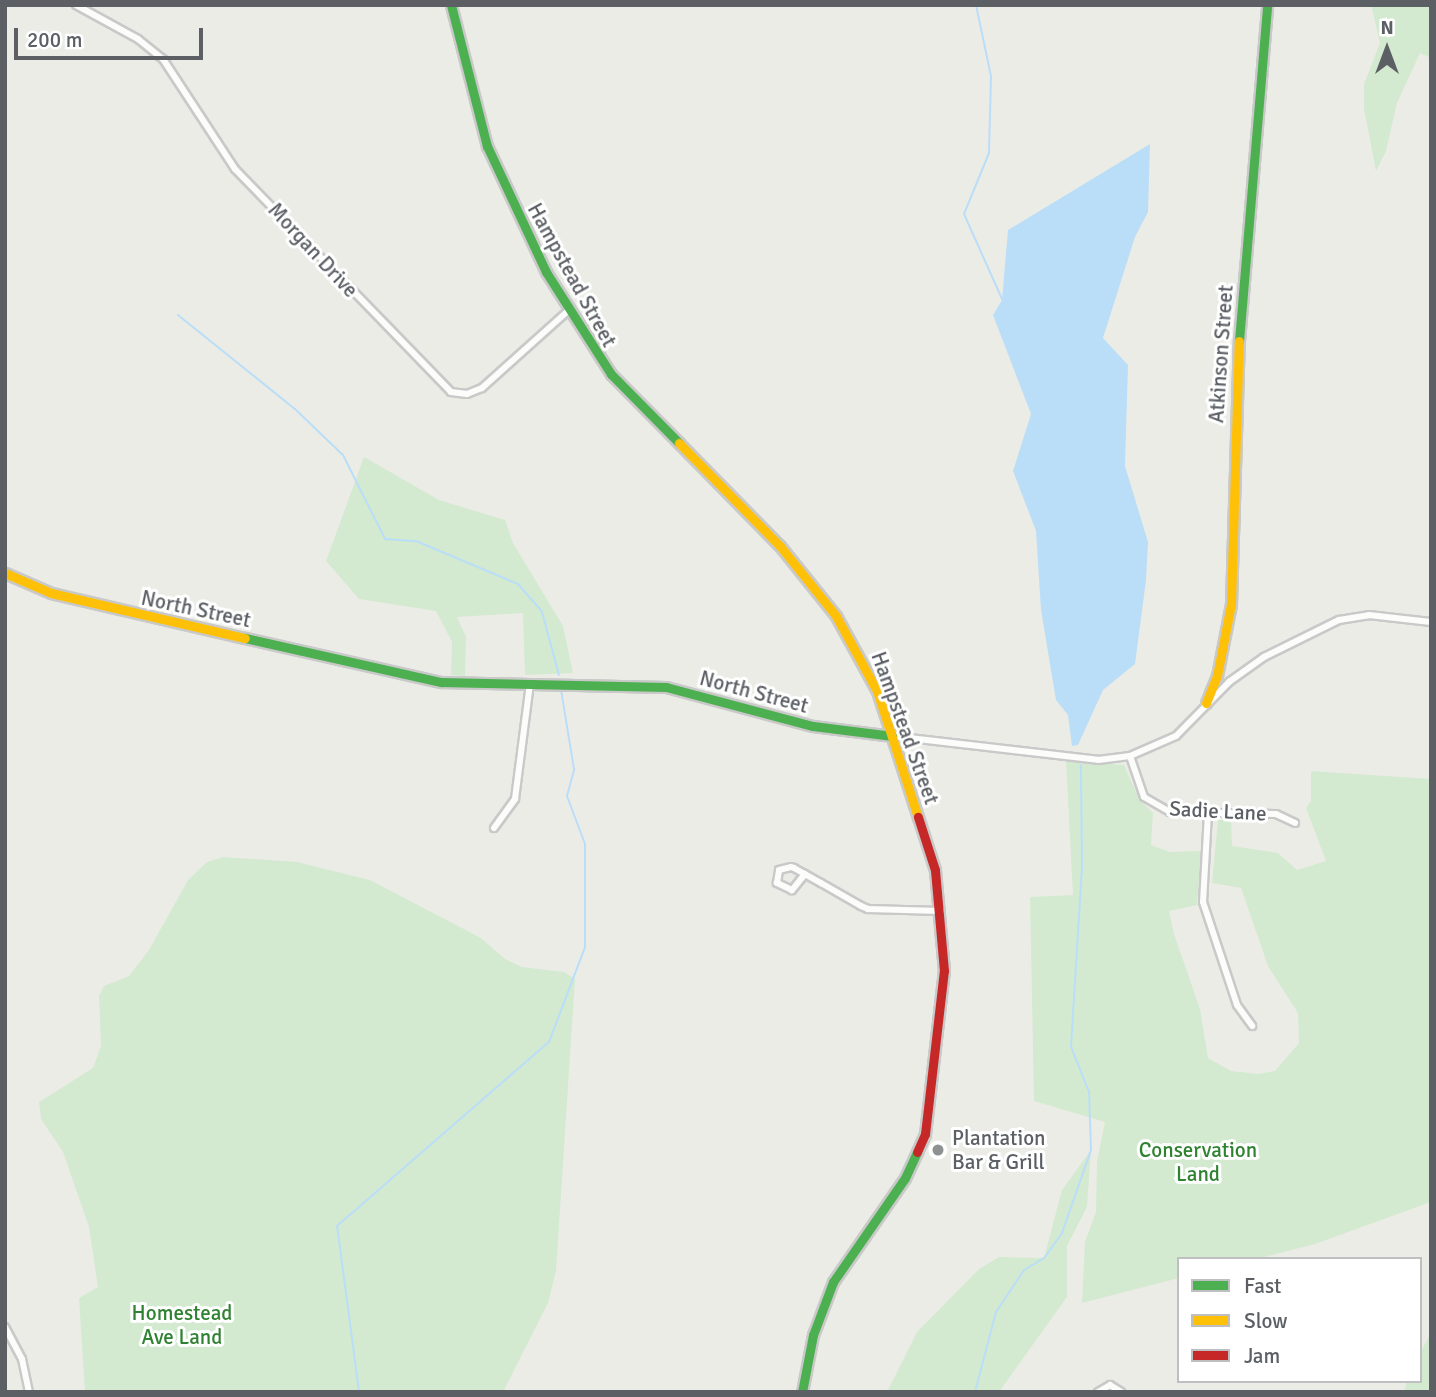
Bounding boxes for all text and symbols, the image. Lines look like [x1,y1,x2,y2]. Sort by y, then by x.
scale bar [18,14,206,58]
north arrow [1352,14,1422,84]
text: N [1380,16,1394,40]
text: 200 m [27,27,82,53]
street label: Morgan Drive [263,197,363,303]
street label: Hampstead Street [522,199,622,351]
street label: Atkinson Street [1204,284,1238,424]
street label: North Street [139,585,253,633]
street label: Hampstead Street [866,648,944,808]
street label: North Street [697,665,811,719]
street label: Sadie Lane [1169,796,1267,826]
place label: Plantation Bar & Grill [952,1125,1046,1175]
park label: Conservation Land [1139,1137,1257,1187]
marker: Plantation Bar & Grill [930,1142,946,1158]
legend [1177,1257,1422,1383]
text: Fast [1244,1273,1281,1299]
park label: Homestead Ave Land [132,1300,232,1350]
text: Slow [1244,1308,1288,1334]
text: Jam [1244,1343,1280,1369]

